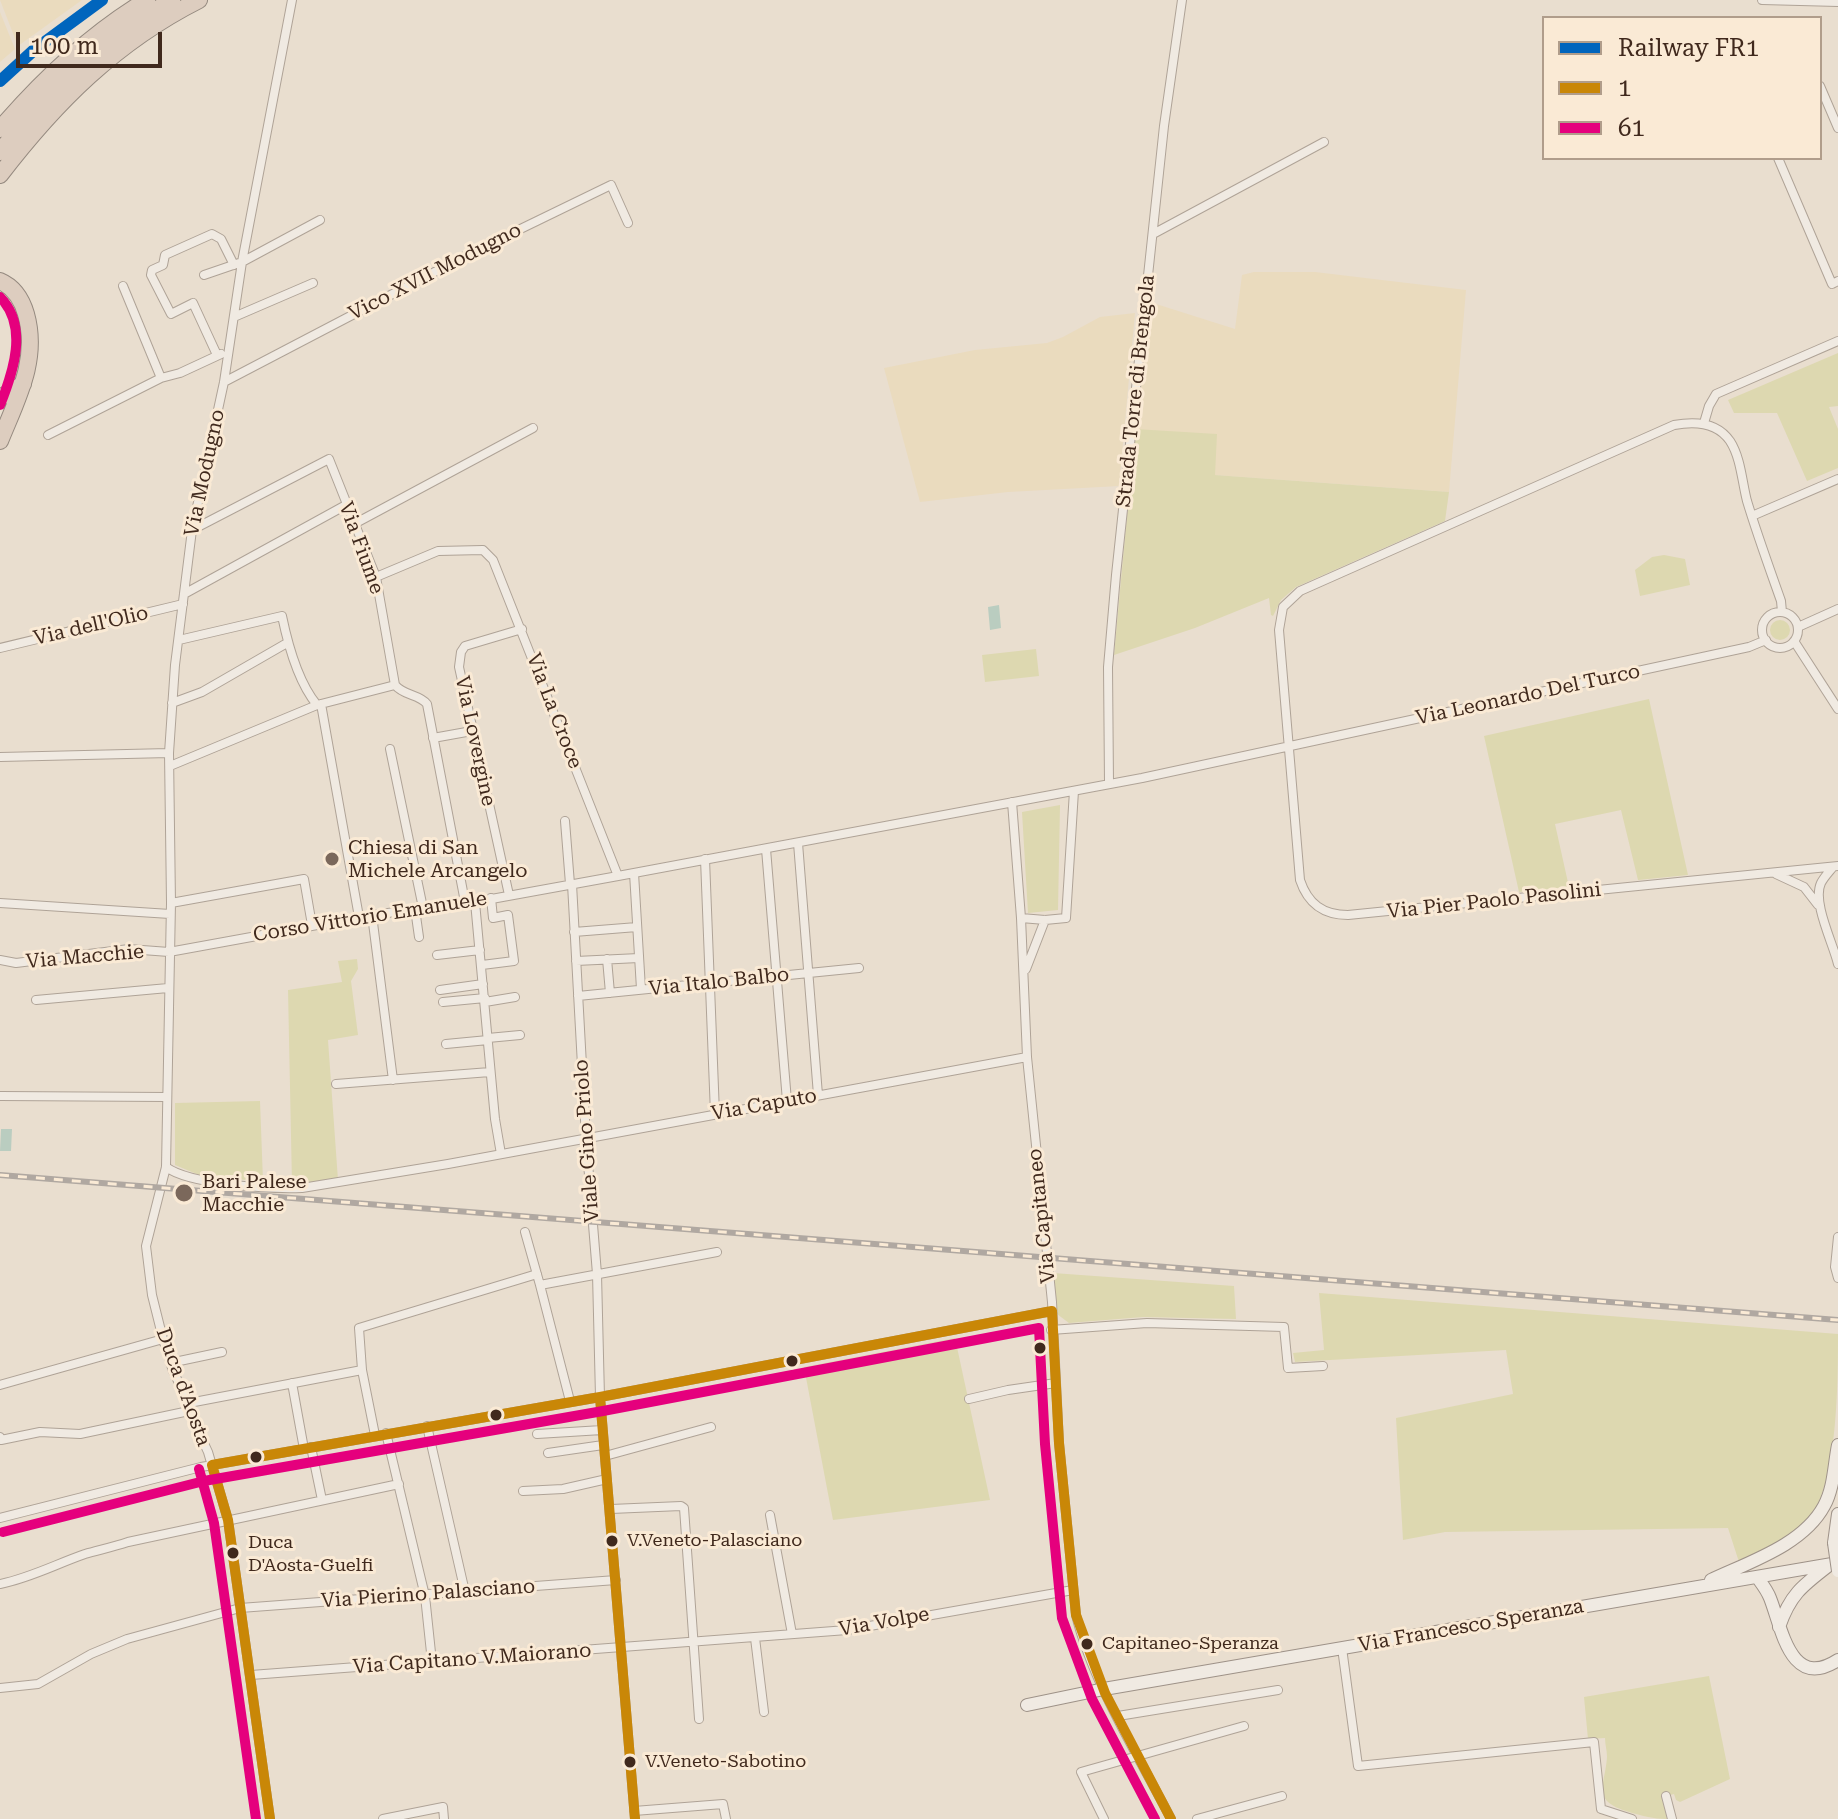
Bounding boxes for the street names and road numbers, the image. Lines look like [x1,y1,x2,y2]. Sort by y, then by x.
street label: Vico XVII Modugno [345,218,525,326]
street label: Strada Torre di Brengola [1112,274,1160,508]
street label: Via Modugno [180,407,230,539]
street label: Via Fiume [333,499,389,597]
street label: Via dell'Olio [31,601,151,651]
street label: Via La Croce [521,650,587,772]
street label: Via Leonardo Del Turco [1414,659,1642,731]
street label: Via Lovergine [450,674,500,808]
street label: Via Pier Paolo Pasolini [1386,878,1602,924]
street label: Corso Vittorio Emanuele [251,887,489,947]
street label: Via Macchie [25,940,145,974]
street label: Via Italo Balbo [648,963,790,1001]
street label: Viale Gino Priolo [569,1058,605,1224]
street label: Via Caputo [709,1084,819,1126]
street label: Via Capitaneo [1023,1147,1061,1285]
street label: Duca d'Aosta [150,1325,216,1449]
street label: Via Pierino Palasciano [320,1575,536,1613]
street label: Via Francesco Speranza [1356,1594,1586,1658]
street label: Via Volpe [837,1602,931,1642]
street label: Via Capitano V.Maiorano [352,1639,592,1679]

